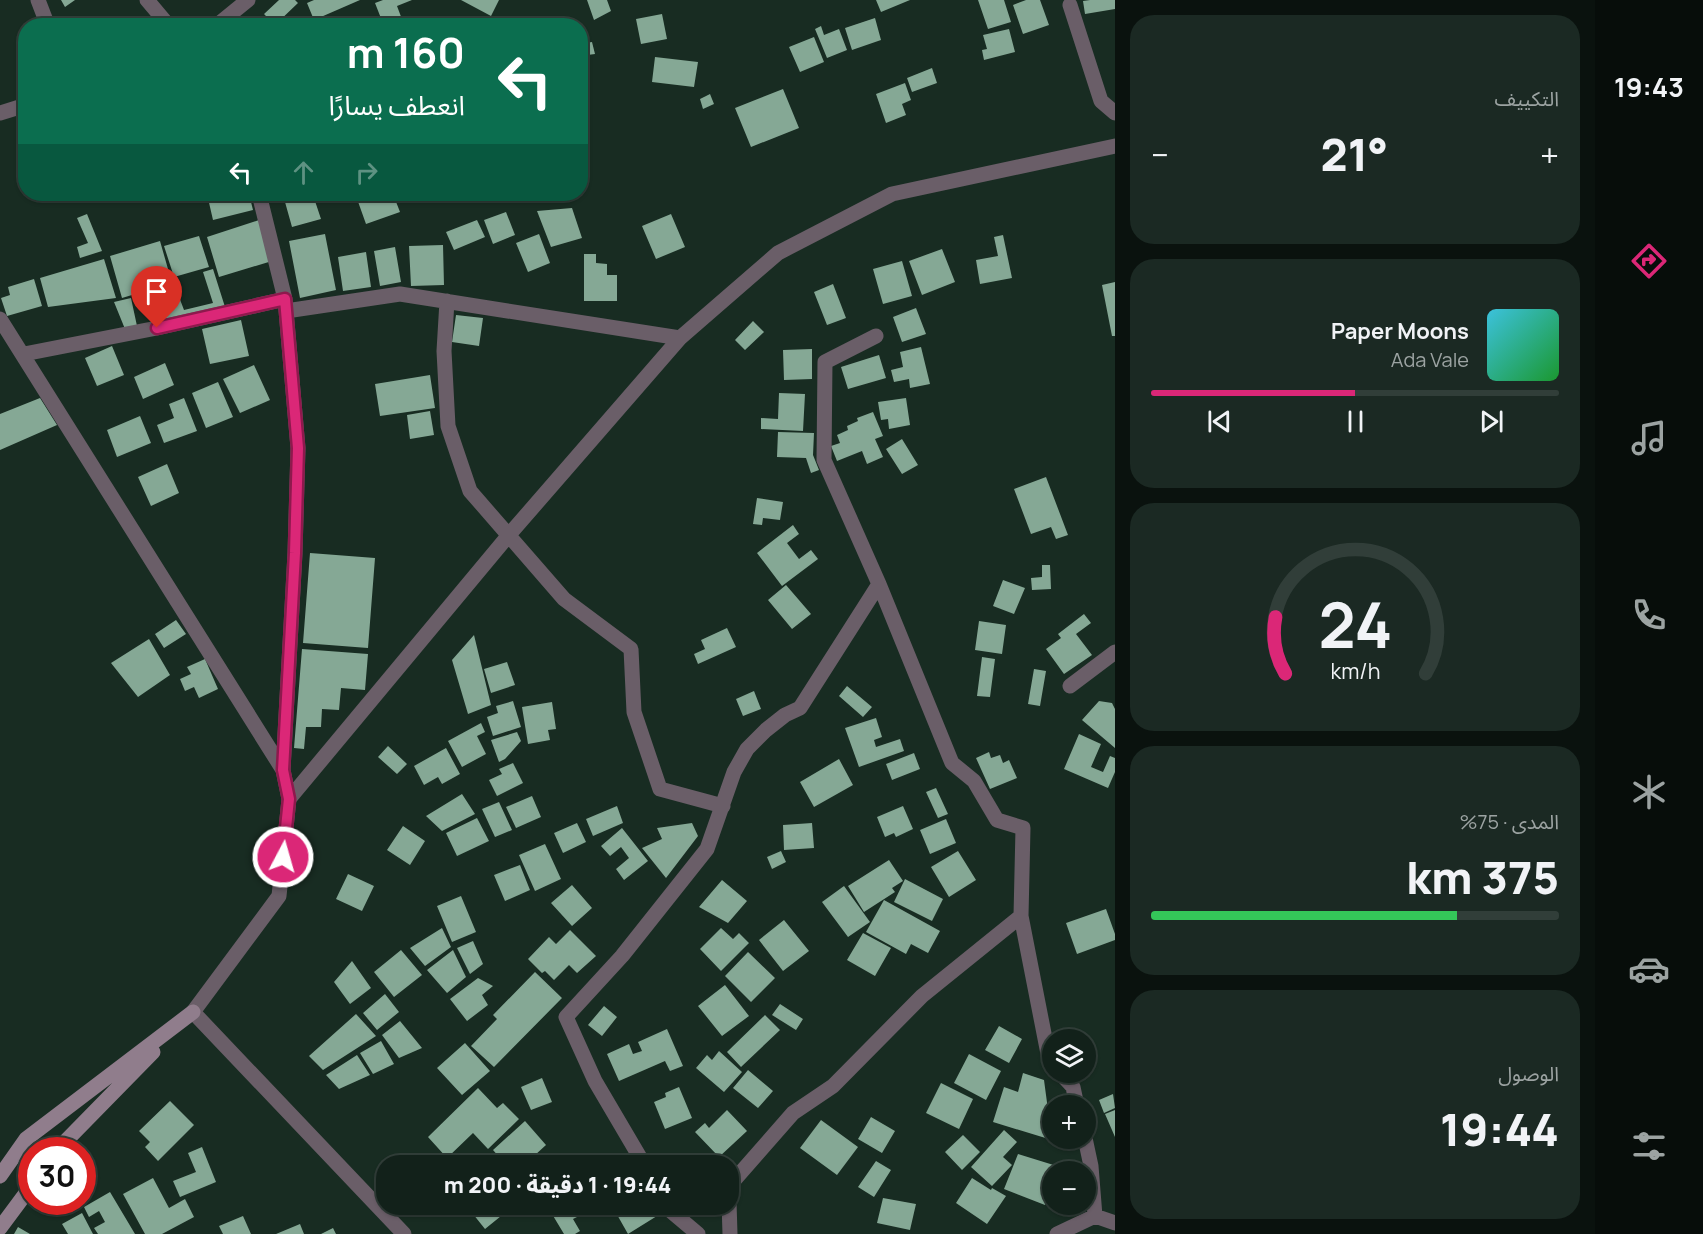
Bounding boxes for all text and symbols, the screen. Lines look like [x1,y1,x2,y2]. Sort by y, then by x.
text: 160 m [347,23,465,81]
icon: left [486,42,564,120]
text: 19:43 [1614,68,1684,105]
text: التكييف [1495,85,1559,112]
text: انعطف يسارًا [328,86,465,123]
text: 21° [1320,123,1388,185]
text: − [1151,132,1169,177]
text: + [1540,132,1559,177]
icon: left [224,156,257,189]
icon: ahead [287,156,320,189]
icon: right [350,156,383,189]
icon: directions [1628,240,1670,282]
pin [131,266,182,328]
icon: arrive [140,275,173,308]
text: Paper Moons [1331,316,1469,346]
text: Ada Vale [1391,346,1469,373]
icon: previous [1203,405,1236,438]
icon: pause [1339,405,1372,438]
icon: next [1475,405,1508,438]
icon: music [1628,417,1670,459]
text: 24 [1318,581,1392,667]
icon: phone [1628,594,1670,636]
text: km/h [1330,656,1380,685]
icon: climate [1628,771,1670,813]
text: المدى · 75% [1459,808,1559,835]
position arrow [251,825,315,889]
text: 375 km [1406,846,1559,908]
icon: car [1628,948,1670,990]
map controls [1042,1029,1096,1215]
button: layers [1042,1029,1096,1083]
text: الوصول [1498,1060,1559,1087]
button: + [1042,1095,1096,1149]
text: 19:44 [1440,1098,1559,1160]
icon: filters [1628,1125,1670,1167]
speed limit sign: 30 [18,1137,96,1215]
button: − [1042,1161,1096,1215]
text: 19:44 · 1 دقيقة · 200 m [444,1170,671,1200]

